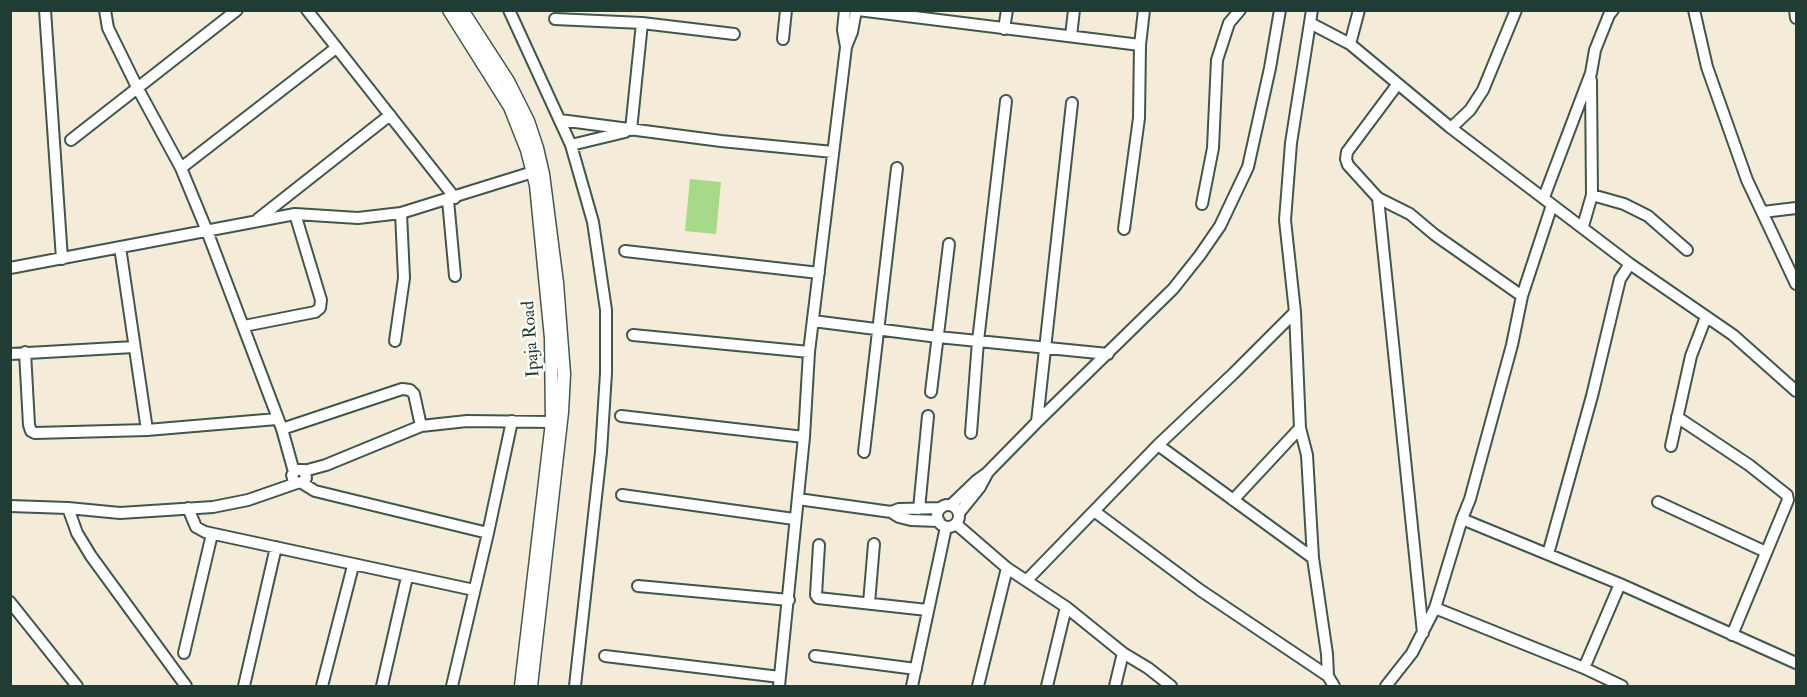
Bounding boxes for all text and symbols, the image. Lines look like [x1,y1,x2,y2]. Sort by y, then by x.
street label: Ipaja Road [519,300,545,378]

